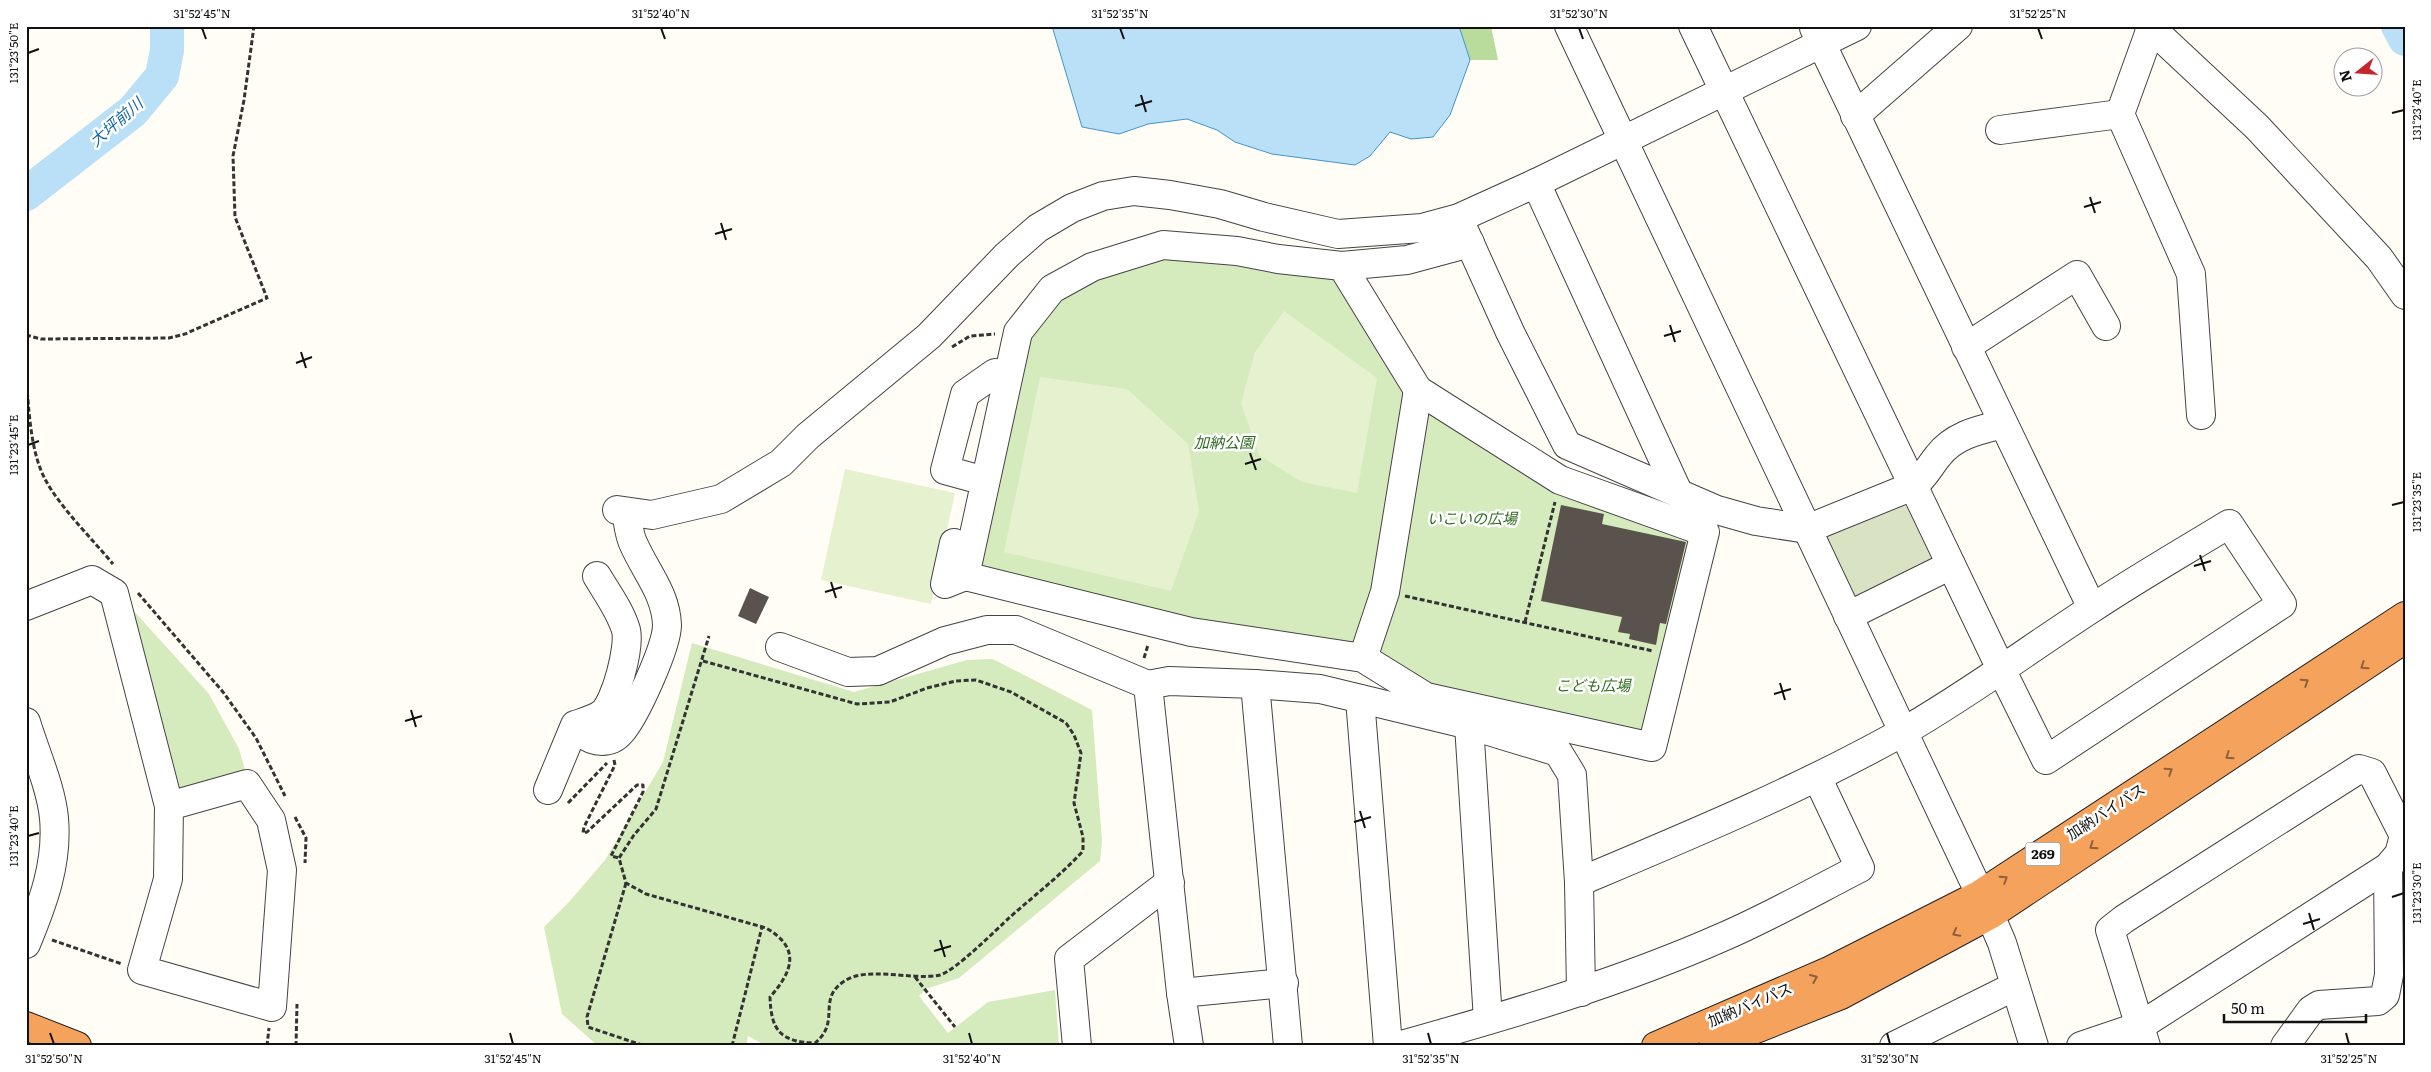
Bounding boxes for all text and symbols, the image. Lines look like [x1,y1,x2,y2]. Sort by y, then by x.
text: 31°52'45"N [173,4,231,22]
text: 31°52'40"N [632,4,690,22]
text: 31°52'35"N [1091,4,1149,22]
text: 31°52'30"N [1550,4,1608,22]
text: 31°52'25"N [2009,4,2067,22]
text: 131°23'50"E [4,22,22,83]
north arrow [2334,48,2384,98]
text: N [2333,67,2356,85]
text: 131°23'40"E [2407,79,2425,141]
water label: 大坪前川 [83,90,149,151]
text: 131°23'45"E [4,414,22,475]
park label: 加納公園 [1194,430,1256,453]
text: 131°23'35"E [2407,471,2425,532]
park label: いこいの広場 [1427,506,1519,529]
one-way arrow [2360,660,2370,669]
park label: こども広場 [1555,673,1632,696]
one-way arrow [2300,678,2309,688]
one-way arrow [2225,750,2234,759]
one-way arrow [2164,767,2173,777]
street label: 加納バイパス [2061,777,2149,845]
text: 131°23'40"E [4,805,22,867]
one-way arrow [2090,840,2099,849]
road number: 269 [2026,842,2060,866]
text: 131°23'30"E [2407,862,2425,924]
one-way arrow [1999,876,2008,885]
one-way arrow [1953,927,1962,937]
one-way arrow [1809,973,1817,983]
street label: 加納バイパス [1704,976,1795,1032]
scale bar [2224,992,2366,1024]
text: 50 m [2231,996,2265,1019]
text: 31°52'50"N [25,1049,83,1067]
text: 31°52'45"N [484,1049,542,1067]
text: 31°52'40"N [943,1049,1001,1067]
text: 31°52'35"N [1402,1049,1460,1067]
text: 31°52'30"N [1861,1049,1919,1067]
text: 31°52'25"N [2320,1049,2378,1067]

